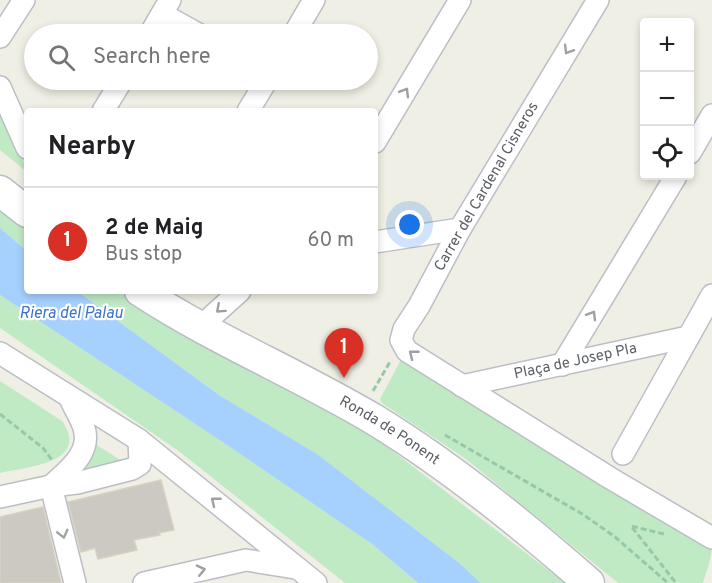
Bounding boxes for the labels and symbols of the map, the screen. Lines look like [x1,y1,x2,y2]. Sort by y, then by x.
one-way arrow [563,44,575,54]
one-way arrow [398,88,410,98]
street label: Carrer del Cardenal Cisneros [431,99,543,275]
your location [395,210,424,239]
one-way arrow [216,302,226,313]
water label: Riera del Palau [19,304,123,324]
one-way arrow [584,311,596,321]
pin: 1 [324,328,364,378]
street label: Plaça de Josep Pla [512,339,639,384]
one-way arrow [409,350,420,361]
street label: Ronda de Ponent [336,392,443,469]
one-way arrow [210,498,221,509]
one-way arrow [56,529,69,539]
one-way arrow [196,564,206,577]

